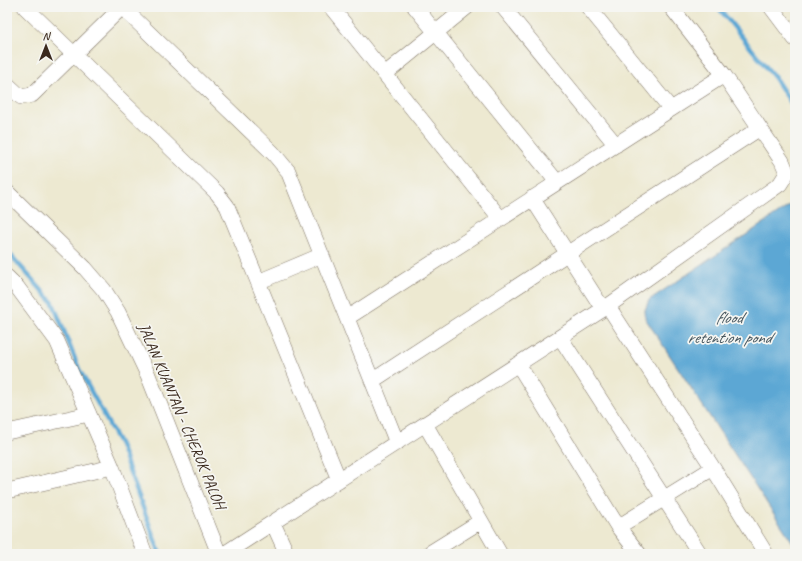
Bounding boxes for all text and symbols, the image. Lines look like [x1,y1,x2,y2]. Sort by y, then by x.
north arrow [26,26,66,66]
text: N [43,29,52,43]
water label: flood retention pond [687,307,776,348]
street label: JALAN KUANTAN - CHEROK PALOH [133,319,231,515]

